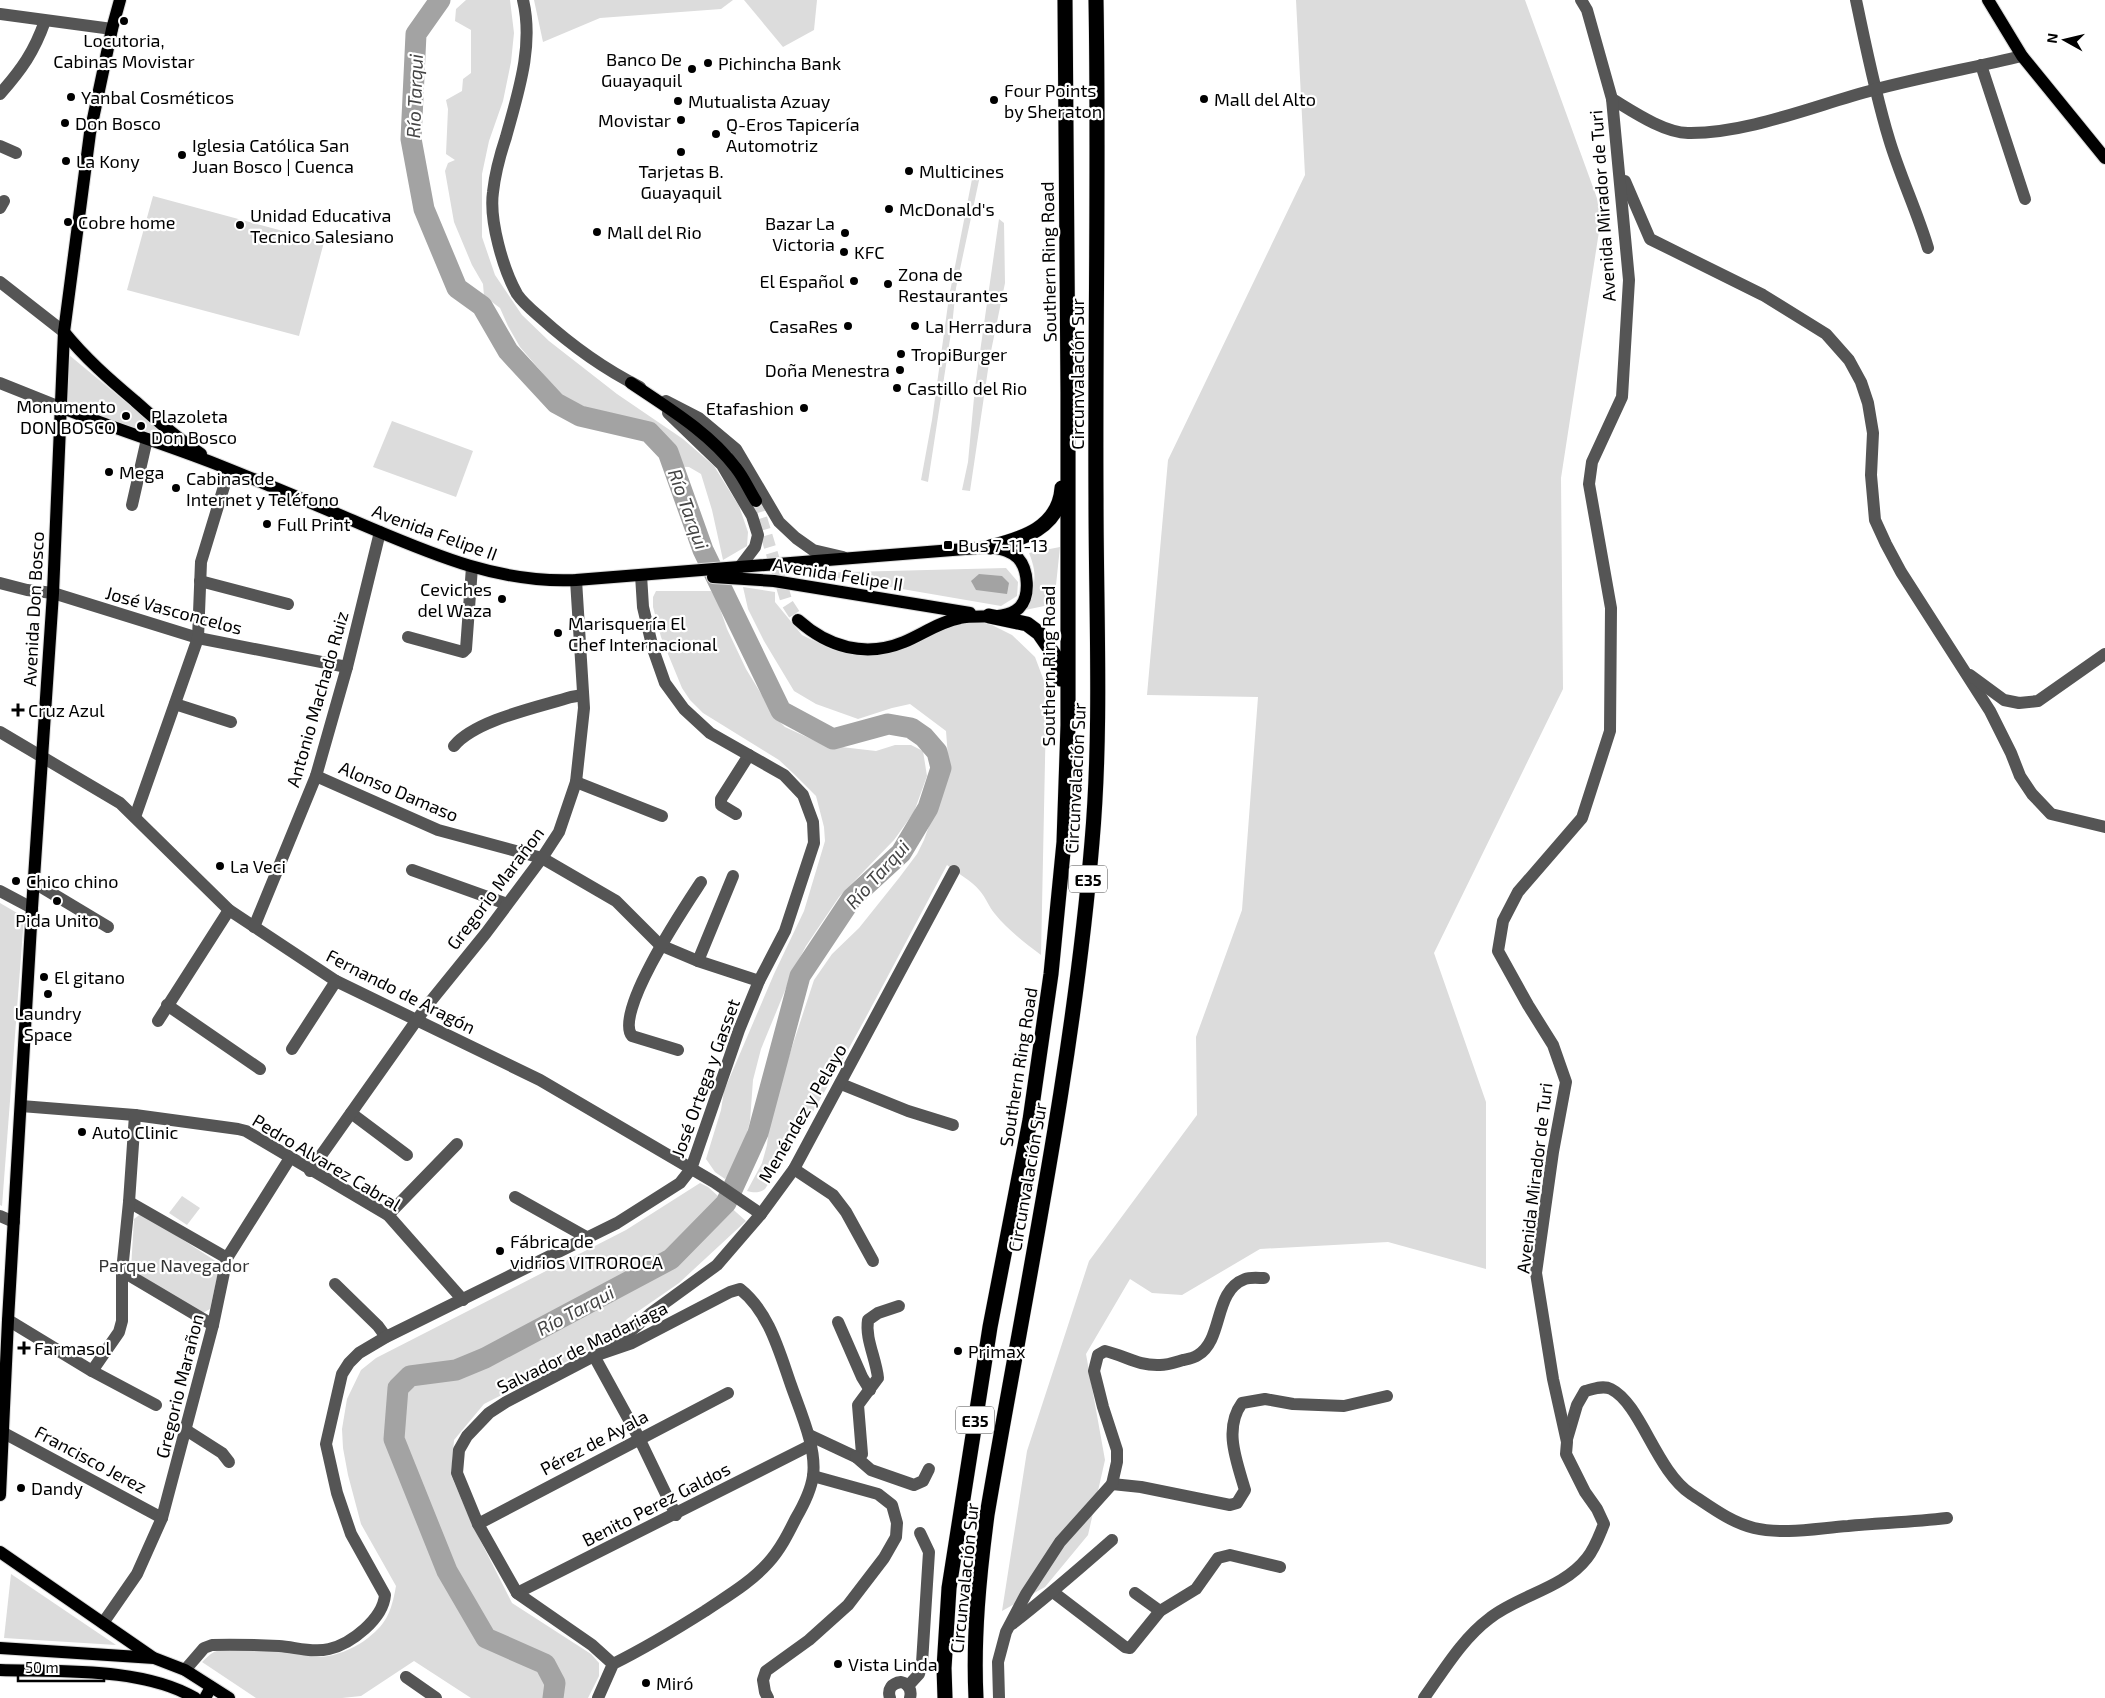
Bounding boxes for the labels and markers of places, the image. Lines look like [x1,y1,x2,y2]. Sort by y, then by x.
marker: Locutoria, Cabinas Movistar [118,15,130,27]
place label: Locutoria, Cabinas Movistar [53,29,195,72]
place label: Banco De Guayaquil [601,48,683,91]
place label: Pichincha Bank [718,52,841,74]
marker: Pichincha Bank [702,57,714,69]
marker: Banco De Guayaquil [686,63,698,75]
place label: Four Points by Sheraton [1004,79,1102,122]
place label: Yanbal Cosméticos [81,86,234,108]
place label: Mall del Alto [1214,88,1316,110]
place label: Mutualista Azuay [688,90,831,112]
marker: Yanbal Cosméticos [65,91,77,103]
marker: Mall del Alto [1198,93,1210,105]
marker: Four Points by Sheraton [988,94,1000,106]
marker: Mutualista Azuay [672,95,684,107]
place label: Movistar [598,109,671,131]
place label: Don Bosco [75,112,161,134]
place label: Q-Eros Tapicería Automotriz [726,113,860,156]
marker: Movistar [675,114,687,126]
marker: Don Bosco [59,117,71,129]
marker: Q-Eros Tapicería Automotriz [710,128,722,140]
place label: Iglesia Católica San Juan Bosco | Cuenca [192,134,354,177]
marker: Tarjetas B. Guayaquil [675,146,687,158]
marker: Iglesia Católica San Juan Bosco | Cuenca [176,149,188,161]
place label: La Kony [76,150,140,172]
marker: La Kony [60,155,72,167]
place label: Tarjetas B. Guayaquil [638,160,724,203]
place label: Multicines [919,160,1004,182]
marker: Multicines [903,165,915,177]
place label: McDonald's [899,198,995,220]
marker: McDonald's [883,203,895,215]
place label: Unidad Educativa Tecnico Salesiano [250,204,394,247]
place label: Cobre home [78,211,176,233]
place label: Bazar La Victoria [765,212,835,255]
marker: Cobre home [62,216,74,228]
marker: Unidad Educativa Tecnico Salesiano [234,219,246,231]
place label: Mall del Rio [607,221,702,243]
marker: Mall del Rio [591,226,603,238]
marker: Bazar La Victoria [839,227,851,239]
place label: KFC [854,241,884,263]
marker: KFC [838,246,850,258]
place label: Zona de Restaurantes [898,263,1008,306]
place label: El Español [759,270,845,292]
marker: El Español [848,275,860,287]
marker: Zona de Restaurantes [882,278,894,290]
place label: CasaRes [769,315,838,337]
place label: La Herradura [925,315,1032,337]
marker: CasaRes [842,320,854,332]
marker: La Herradura [909,320,921,332]
place label: TropiBurger [911,343,1007,365]
marker: TropiBurger [895,348,907,360]
place label: Doña Menestra [765,359,890,381]
marker: Doña Menestra [894,364,906,376]
place label: Castillo del Rio [907,377,1027,399]
marker: Castillo del Rio [891,382,903,394]
place label: Monumento DON BOSCO [16,395,116,438]
place label: Etafashion [706,397,794,419]
marker: Etafashion [798,402,810,414]
place label: Plazoleta Don Bosco [151,405,237,448]
marker: Monumento DON BOSCO [120,410,132,422]
marker: Plazoleta Don Bosco [135,420,147,432]
place label: Mega [119,461,164,483]
marker: Mega [103,466,115,478]
place label: Cabinas de Internet y Teléfono [186,467,339,510]
marker: Cabinas de Internet y Teléfono [170,482,182,494]
place label: Full Print [277,513,351,535]
marker: Full Print [261,518,273,530]
place label: Bus 7-11-13 [958,534,1048,556]
marker: Bus 7-11-13 [942,539,954,551]
place label: Ceviches del Waza [418,578,492,621]
marker: Ceviches del Waza [496,593,508,605]
place label: Marisquería El Chef Internacional [568,612,718,655]
marker: Marisquería El Chef Internacional [552,627,564,639]
place label: Cruz Azul [28,699,105,721]
marker: Cruz Azul [12,704,24,716]
place label: La Veci [230,855,286,877]
marker: La Veci [214,860,226,872]
place label: Chico chino [26,870,118,892]
marker: Chico chino [10,875,22,887]
marker: Pida Unito [51,895,63,907]
place label: Pida Unito [15,909,99,931]
place label: El gitano [54,966,125,988]
marker: El gitano [38,971,50,983]
marker: Laundry Space [42,988,54,1000]
place label: Laundry Space [15,1002,82,1045]
place label: Auto Clinic [92,1121,179,1143]
marker: Auto Clinic [76,1126,88,1138]
place label: Fábrica de vidrios VITROROCA [510,1230,664,1273]
marker: Fábrica de vidrios VITROROCA [494,1245,506,1257]
place label: Farmasol [34,1337,111,1359]
place label: Primax [968,1340,1026,1362]
marker: Farmasol [18,1342,30,1354]
marker: Primax [952,1345,964,1357]
place label: Dandy [31,1477,84,1499]
marker: Dandy [15,1482,27,1494]
place label: Vista Linda [848,1653,938,1675]
marker: Vista Linda [832,1658,844,1670]
place label: Miró [656,1672,693,1694]
marker: Miró [640,1677,652,1689]

